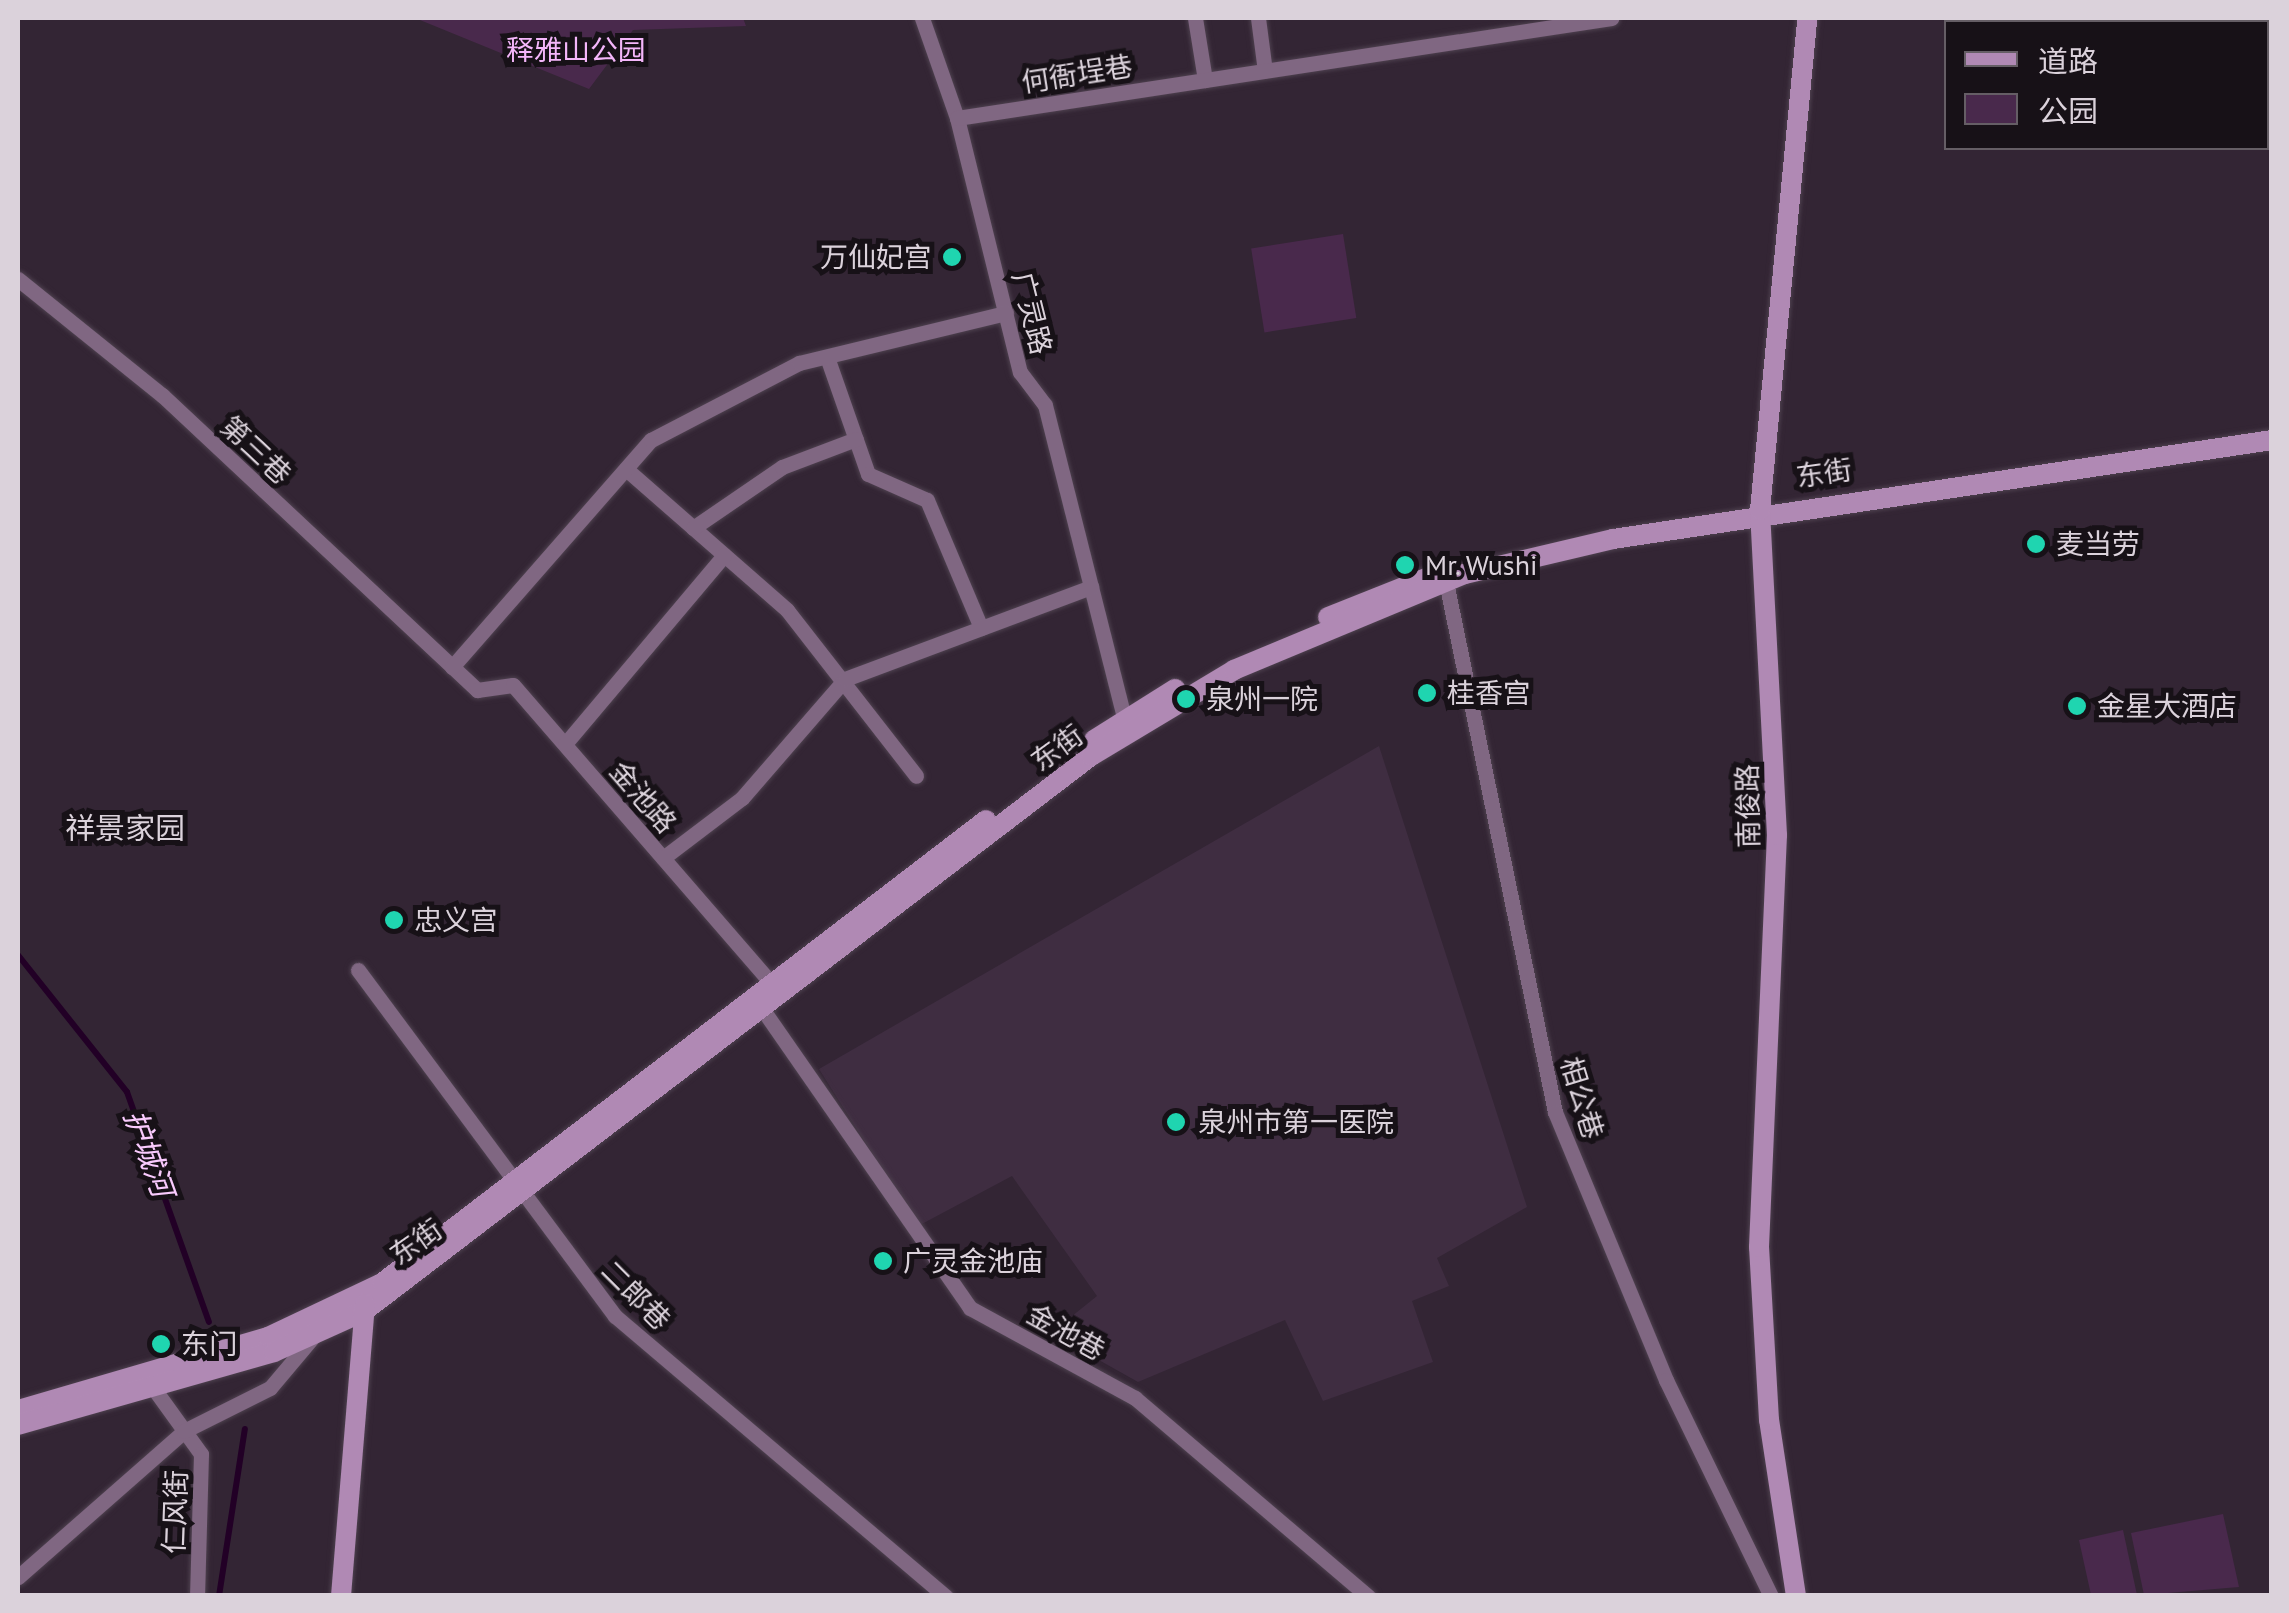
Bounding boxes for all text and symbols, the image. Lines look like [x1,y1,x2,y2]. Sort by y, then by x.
legend [1944,20,2269,150]
park label: 释雅山公园 [506,33,646,67]
text: 道路 [2038,41,2098,80]
street label: 何衙埕巷 [1019,49,1135,99]
text: 公园 [2038,91,2098,130]
place label: 万仙妃宫 [820,240,932,274]
marker: 万仙妃宫 [941,246,963,268]
street label: 广灵路 [1006,268,1058,358]
street label: 第三巷 [214,409,298,491]
street label: 东街 [1794,452,1854,494]
place label: 麦当劳 [2056,527,2140,561]
marker: 麦当劳 [2025,533,2047,555]
place label: Mr. Wushi [1425,548,1540,582]
marker: Mr. Wushi [1394,554,1416,576]
place label: 桂香宫 [1447,676,1531,710]
place label: 泉州一院 [1206,682,1318,716]
marker: 桂香宫 [1416,682,1438,704]
marker: 泉州一院 [1175,688,1197,710]
place label: 金星大酒店 [2097,689,2237,723]
marker: 金星大酒店 [2066,695,2088,717]
street label: 东街 [1024,718,1090,778]
street label: 金池路 [603,754,683,840]
street label: 南俊路 [1730,764,1766,848]
district label: 祥景家园 [65,810,185,846]
place label: 忠义宫 [414,903,498,937]
marker: 忠义宫 [383,909,405,931]
street label: 相公巷 [1554,1053,1610,1143]
water label: 护城河 [117,1105,181,1201]
place label: 泉州市第一医院 [1198,1105,1394,1139]
marker: 泉州市第一医院 [1163,1109,1189,1135]
street label: 东街 [383,1212,449,1272]
place label: 广灵金池庙 [903,1244,1043,1278]
marker: 广灵金池庙 [872,1250,894,1272]
street label: 二郎巷 [594,1253,678,1337]
street label: 金池巷 [1021,1297,1111,1367]
place label: 东门 [181,1327,237,1361]
marker: 东门 [150,1333,172,1355]
street label: 仁风街 [157,1469,193,1555]

